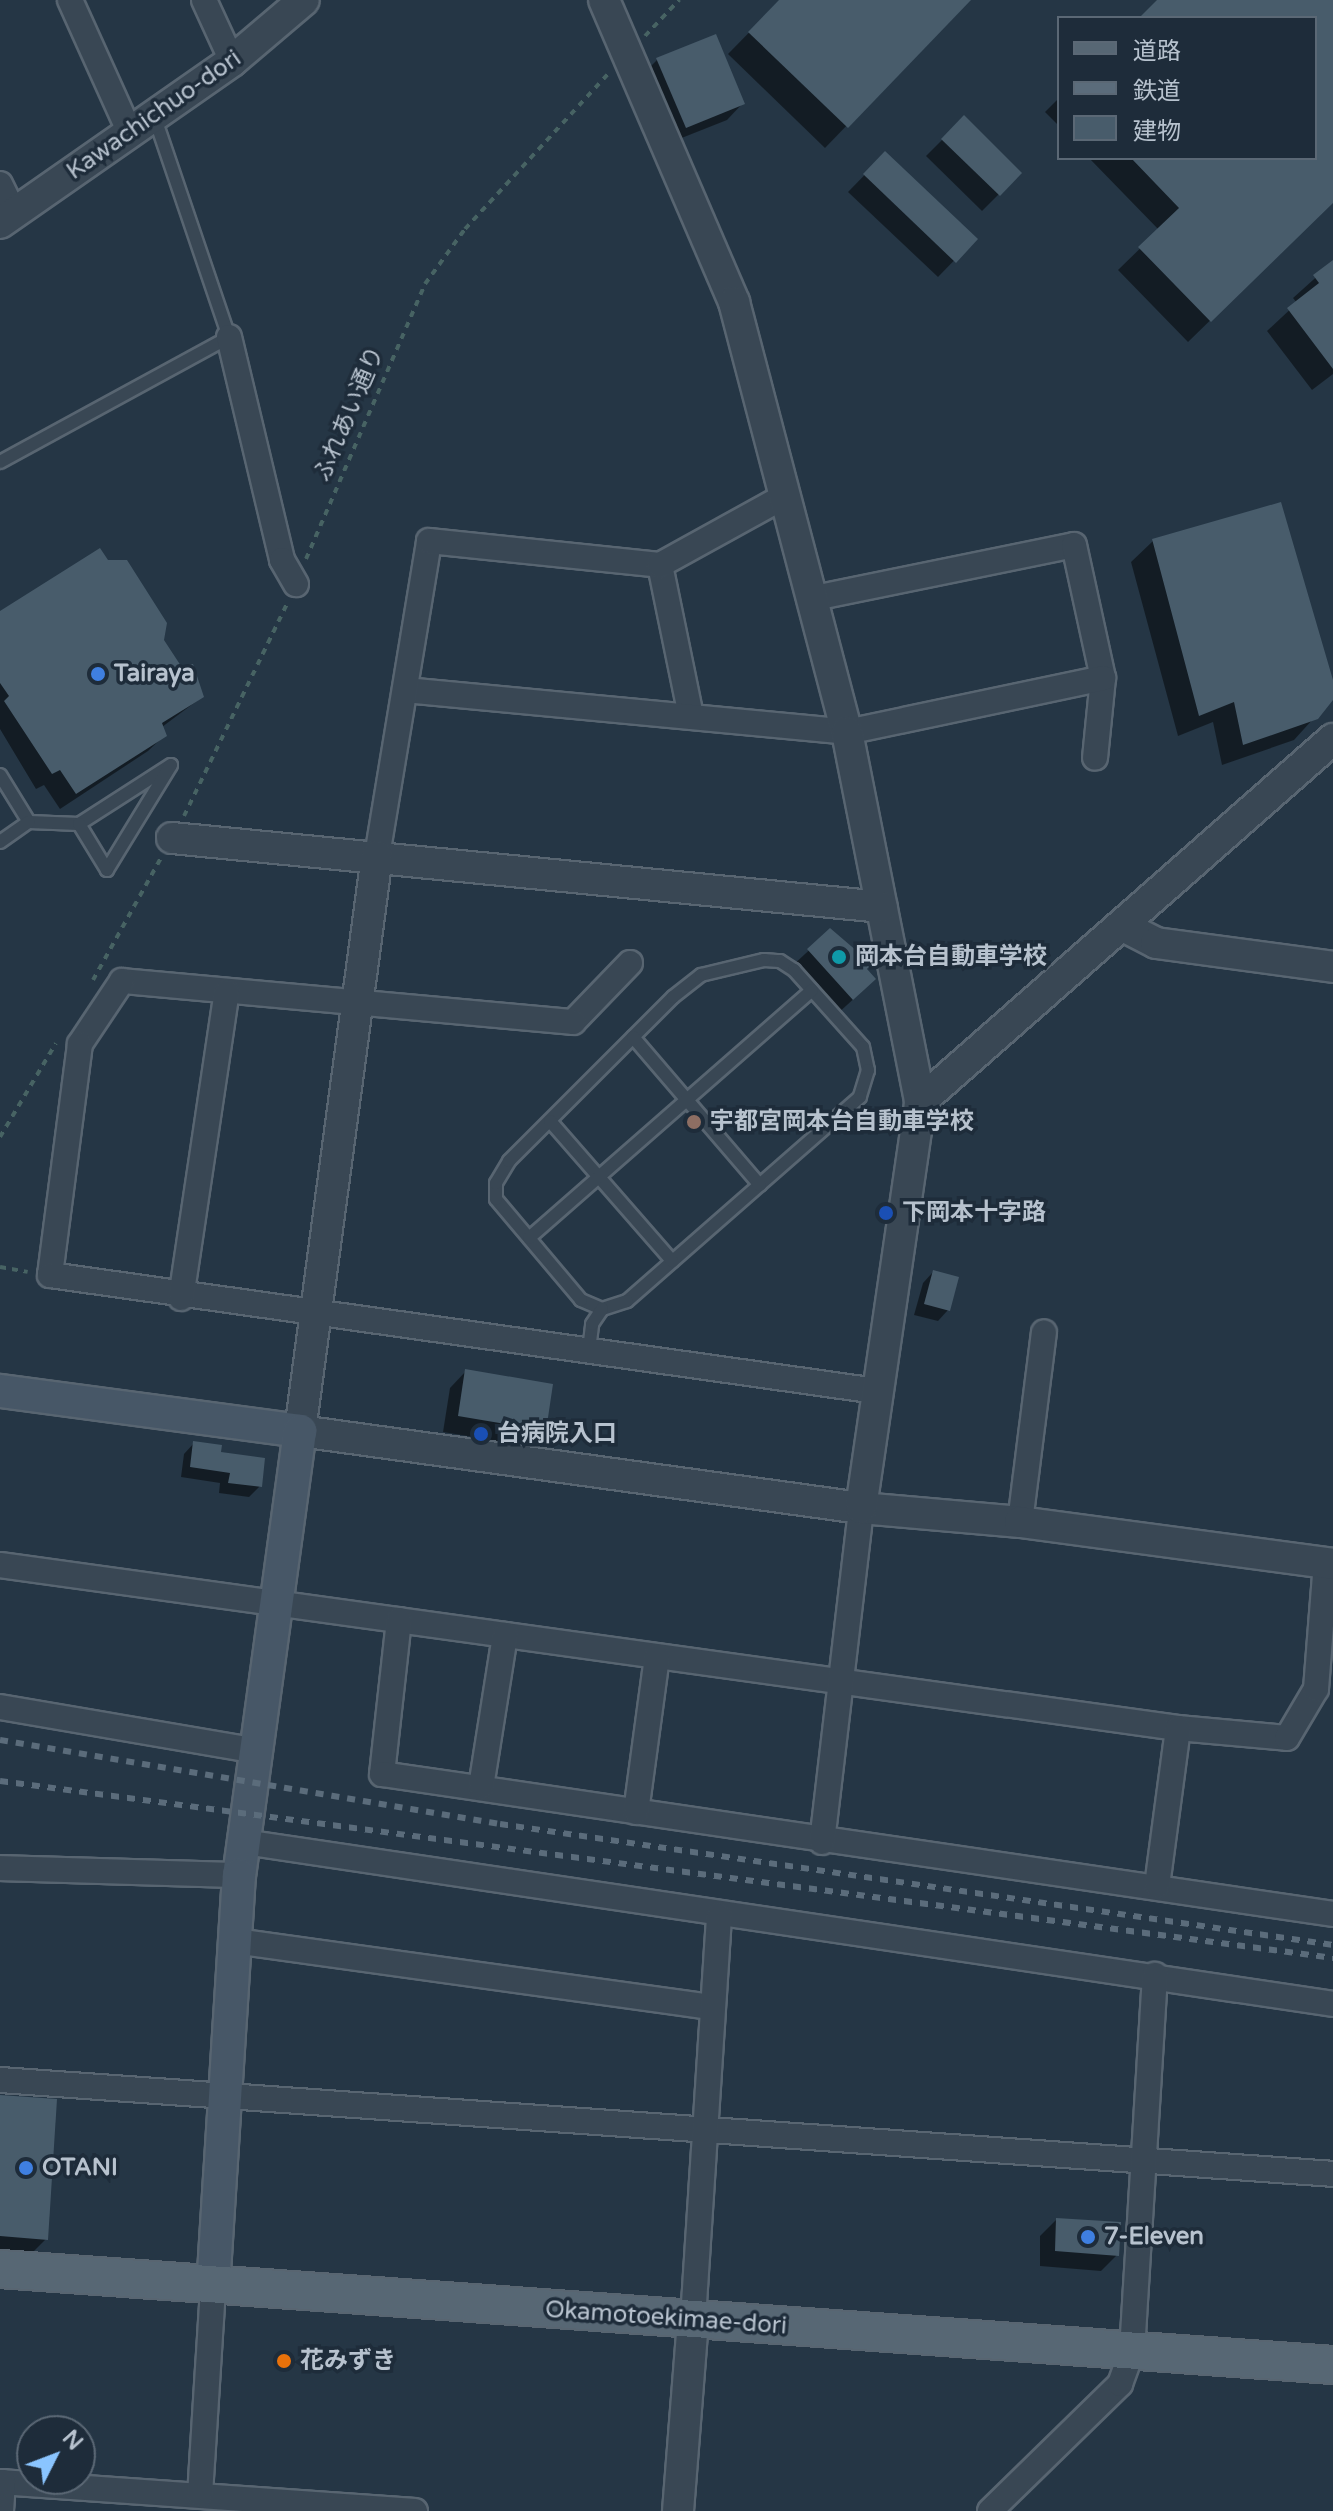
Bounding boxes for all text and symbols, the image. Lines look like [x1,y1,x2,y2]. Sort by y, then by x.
legend [1057,16,1317,160]
text: 道路 [1133,37,1181,66]
street label: Kawachichuo-dori [61,44,247,186]
text: 鉄道 [1133,77,1181,106]
text: 建物 [1133,117,1181,146]
street label: ふれあい通り [308,342,390,486]
place label: Tairaya [114,660,195,688]
marker: Tairaya [89,665,107,683]
place label: 岡本台自動車学校 [855,943,1047,971]
marker: 岡本台自動車学校 [830,948,848,966]
place label: 宇都宮岡本台自動車学校 [710,1108,974,1136]
marker: 宇都宮岡本台自動車学校 [685,1113,703,1131]
place label: 下岡本十字路 [902,1199,1046,1227]
marker: 下岡本十字路 [877,1204,895,1222]
place label: 台病院入口 [497,1420,617,1448]
marker: 台病院入口 [472,1425,490,1443]
place label: OTANI [42,2154,118,2182]
marker: OTANI [17,2159,35,2177]
place label: 7-Eleven [1104,2223,1204,2251]
marker: 7-Eleven [1079,2228,1097,2246]
street label: Okamotoekimae-dori [544,2295,788,2341]
place label: 花みずき [300,2347,396,2375]
marker: 花みずき [275,2352,293,2370]
north arrow [16,2415,96,2495]
text: N [57,2425,88,2456]

